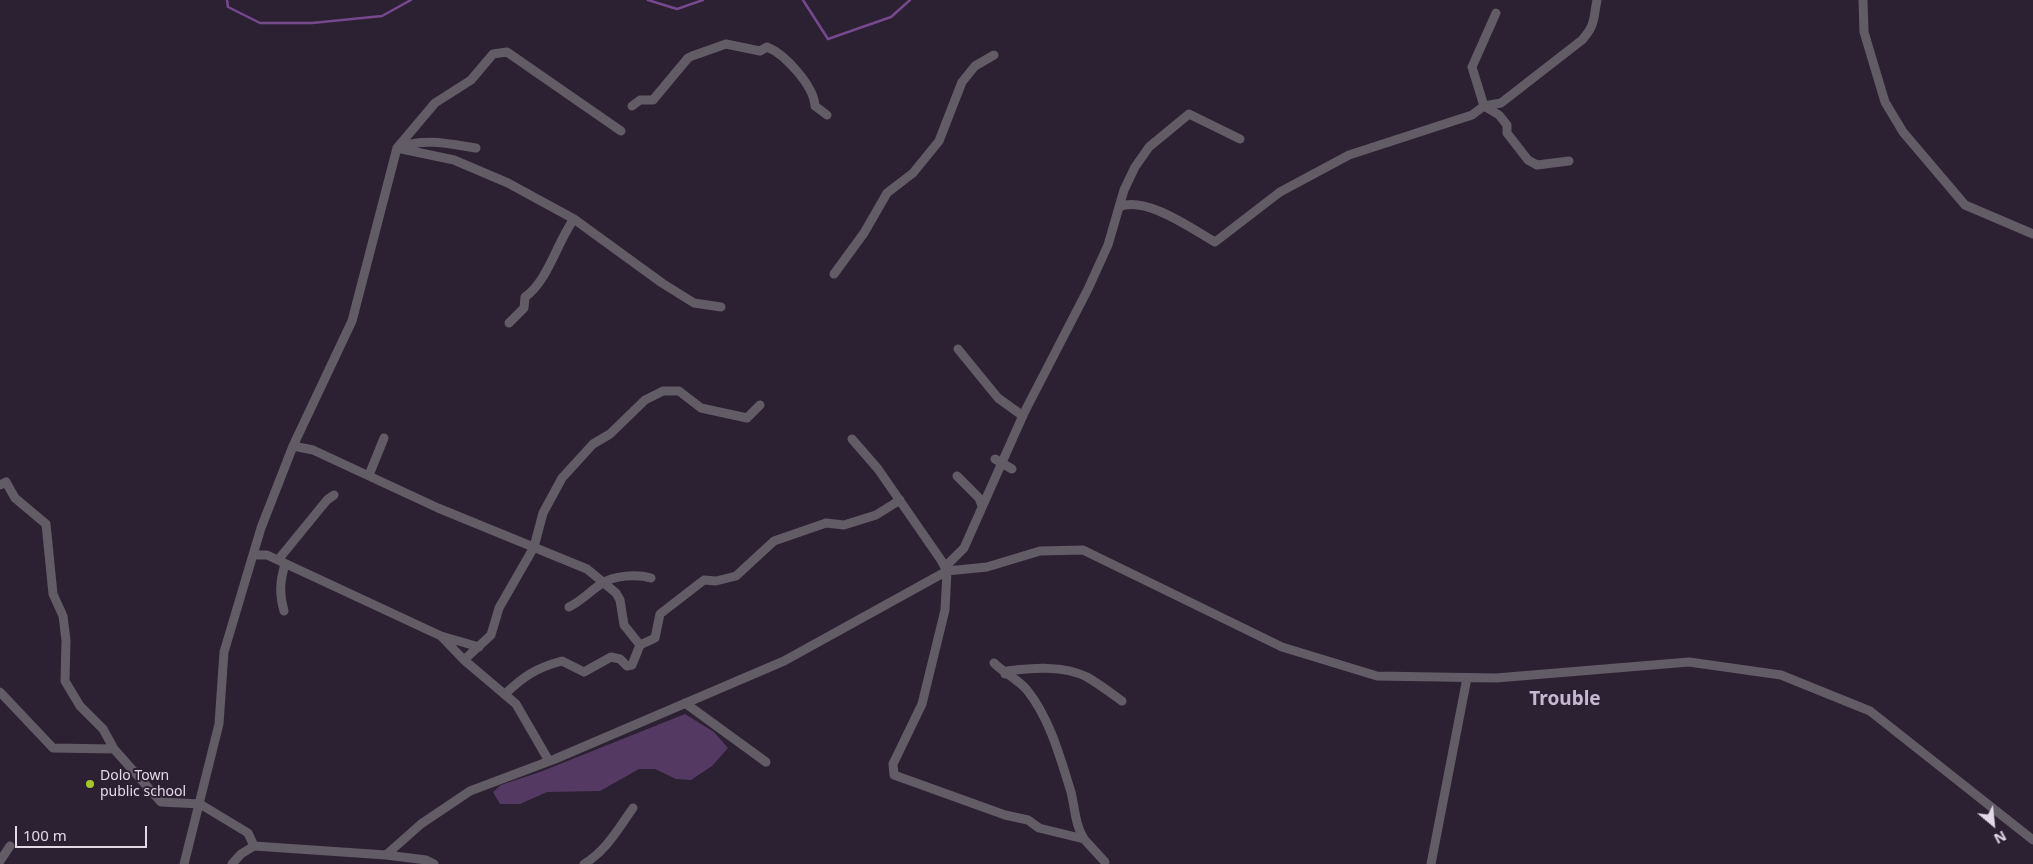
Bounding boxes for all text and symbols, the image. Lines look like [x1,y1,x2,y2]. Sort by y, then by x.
district label: Trouble [1529,689,1601,711]
place label: Dolo Town public school [100,768,186,800]
marker: Dolo Town public school [84,778,96,790]
north arrow [1968,799,2018,849]
scale bar [18,816,150,848]
text: 100 m [23,825,67,845]
text: N [1991,827,2010,849]

